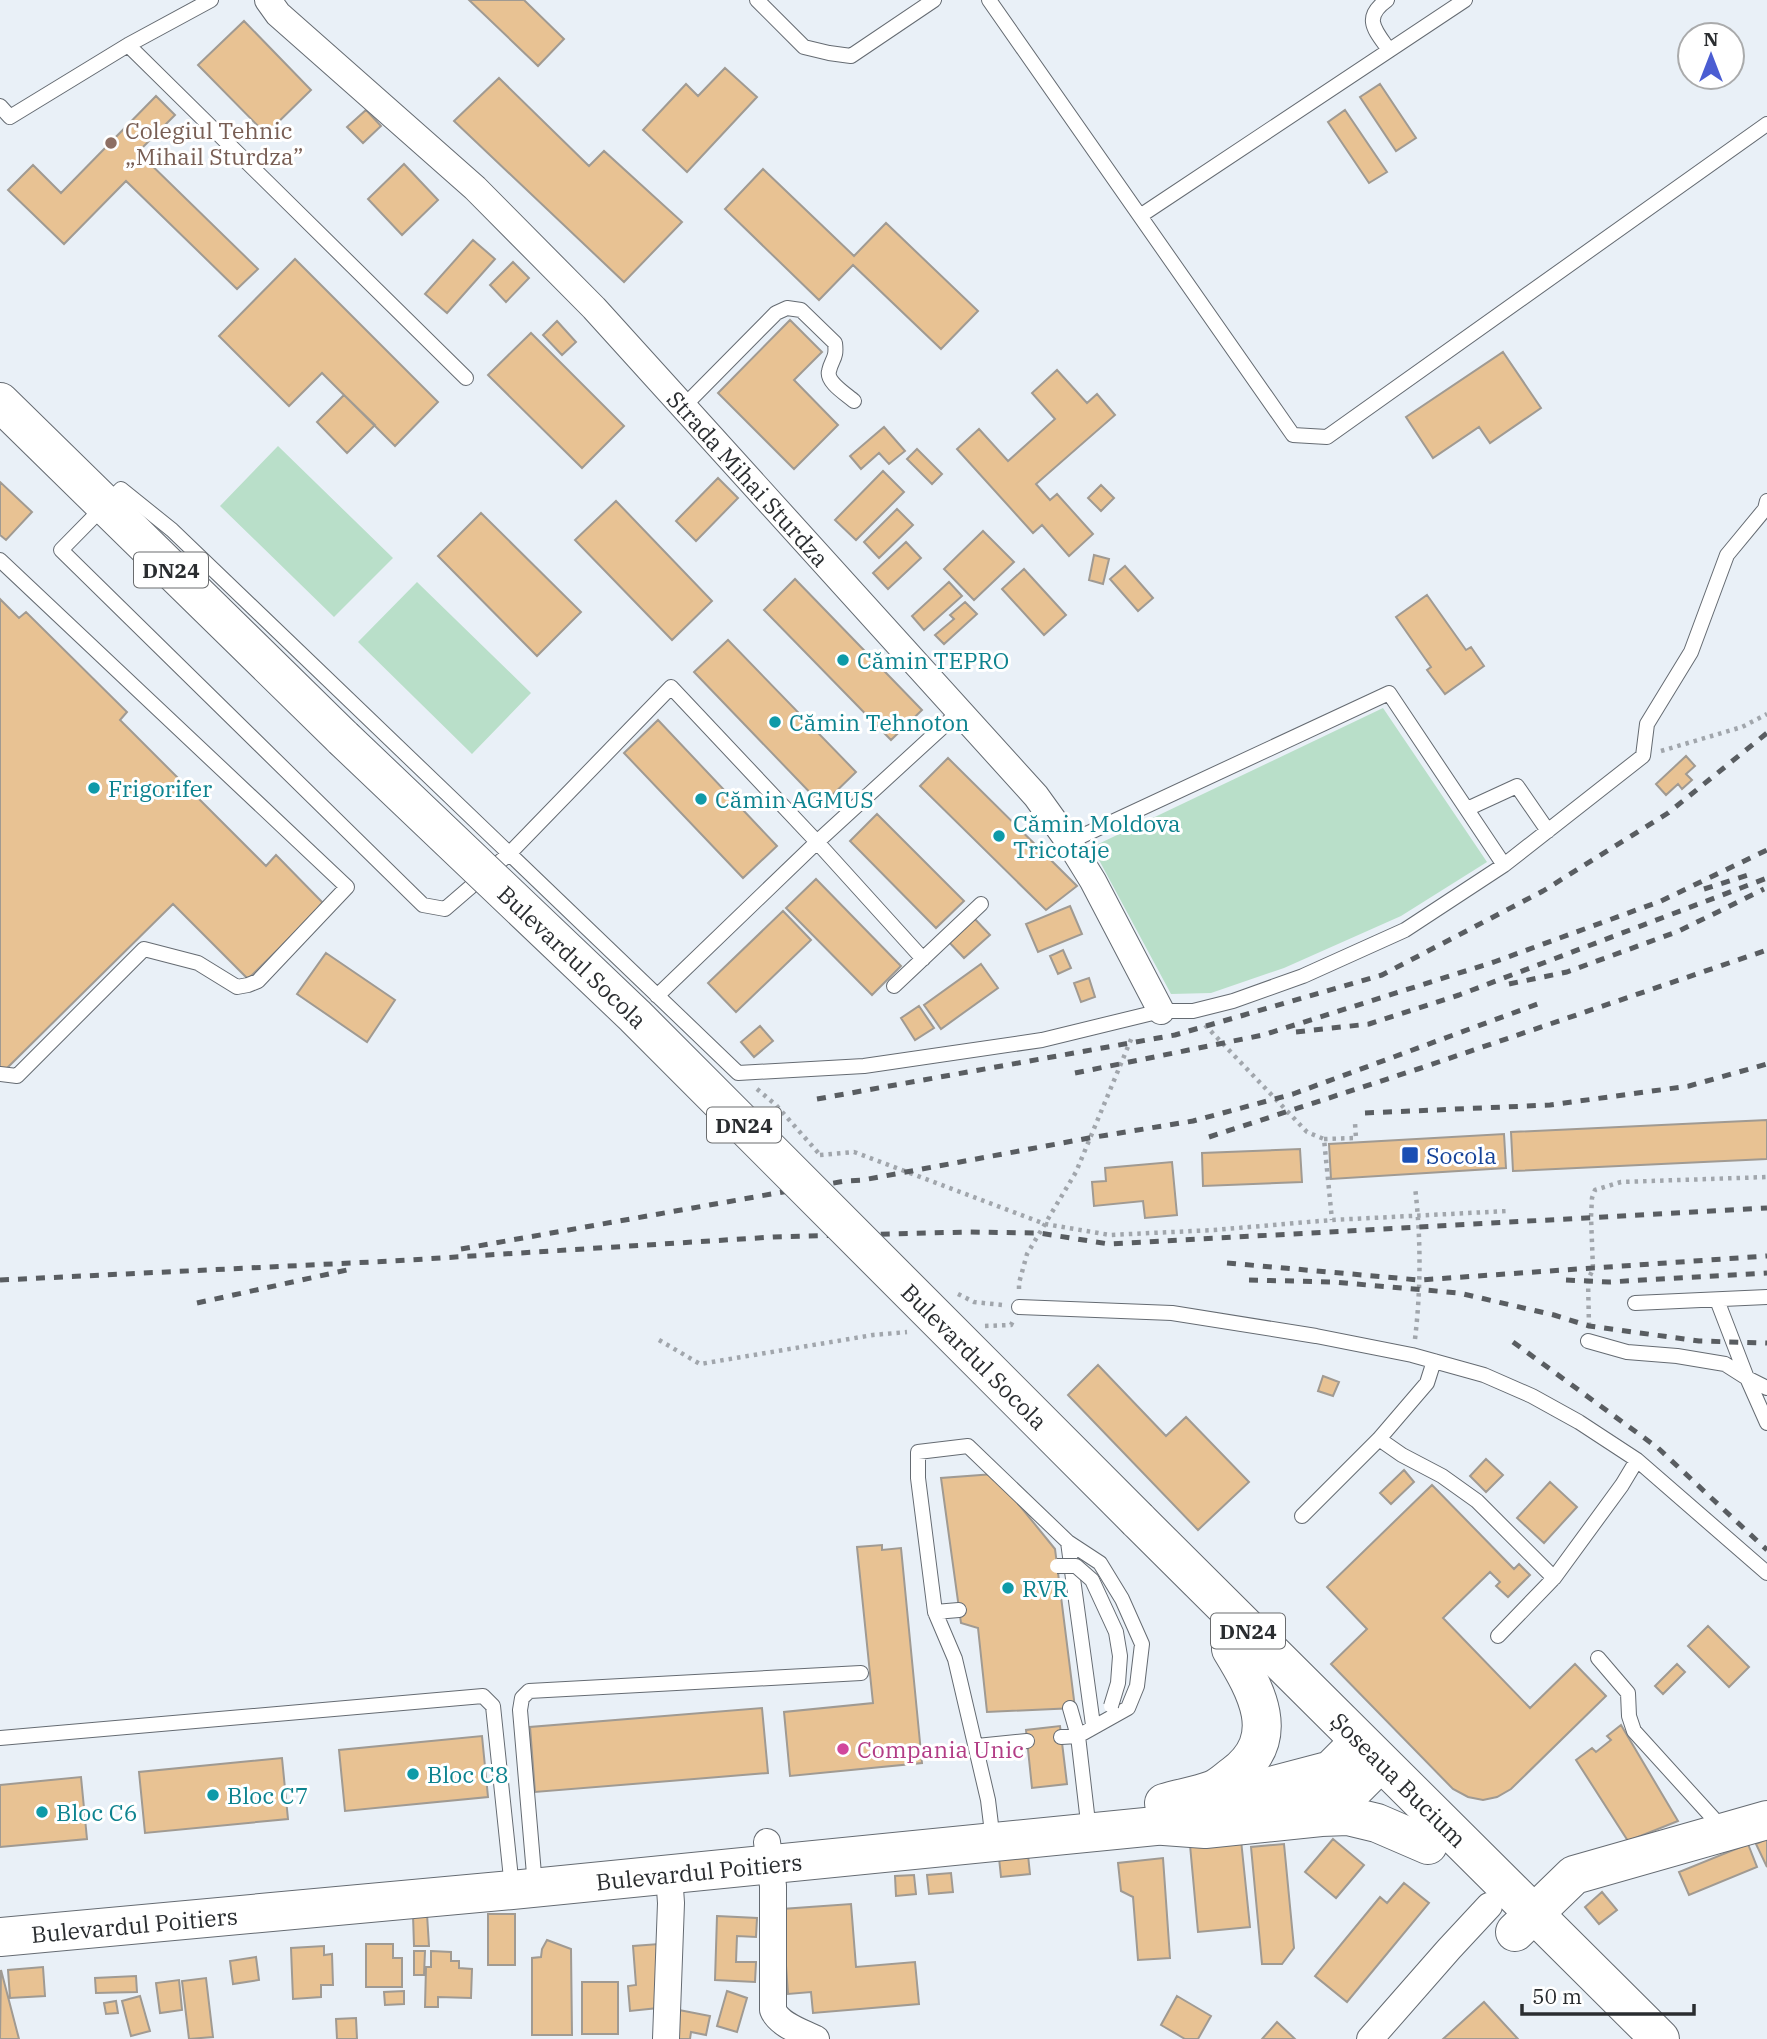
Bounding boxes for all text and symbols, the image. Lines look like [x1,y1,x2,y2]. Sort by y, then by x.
north arrow [1676,21,1746,91]
text: N [1703,27,1719,51]
place label: Colegiul Tehnic „Mihail Sturdza” [125,115,304,171]
marker: Colegiul Tehnic „Mihail Sturdza” [103,135,119,151]
street label: Strada Mihai Sturdza [661,384,836,573]
road number: DN24 [134,552,208,588]
place label: Cămin TEPRO [857,645,1009,675]
marker: Cămin TEPRO [835,652,851,668]
place label: Cămin Tehnoton [789,707,970,737]
marker: Cămin Tehnoton [767,714,783,730]
place label: Frigorifer [108,773,212,803]
marker: Frigorifer [86,780,102,796]
place label: Cămin AGMUS [715,784,874,814]
marker: Cămin AGMUS [693,791,709,807]
place label: Cămin Moldova Tricotaje [1013,808,1181,864]
marker: Cămin Moldova Tricotaje [991,828,1007,844]
street label: Bulevardul Socola [492,879,654,1035]
road number: DN24 [707,1108,781,1142]
place label: Socola [1426,1140,1497,1170]
marker: Socola [1400,1145,1420,1165]
street label: Bulevardul Socola [895,1277,1054,1436]
place label: RVR [1022,1573,1068,1603]
marker: RVR [1000,1580,1016,1596]
road number: DN24 [1211,1614,1285,1648]
street label: Șoseaua Bucium [1325,1705,1473,1853]
place label: Compania Unic [857,1734,1024,1764]
marker: Compania Unic [835,1741,851,1757]
place label: Bloc C8 [427,1759,508,1789]
marker: Bloc C8 [405,1766,421,1782]
place label: Bloc C7 [227,1780,308,1810]
marker: Bloc C7 [205,1787,221,1803]
place label: Bloc C6 [56,1797,137,1827]
marker: Bloc C6 [34,1804,50,1820]
street label: Bulevardul Poitiers [594,1846,804,1897]
street label: Bulevardul Poitiers [30,1900,239,1949]
scale bar [1522,1972,1694,2016]
text: 50 m [1532,1982,1582,2010]

